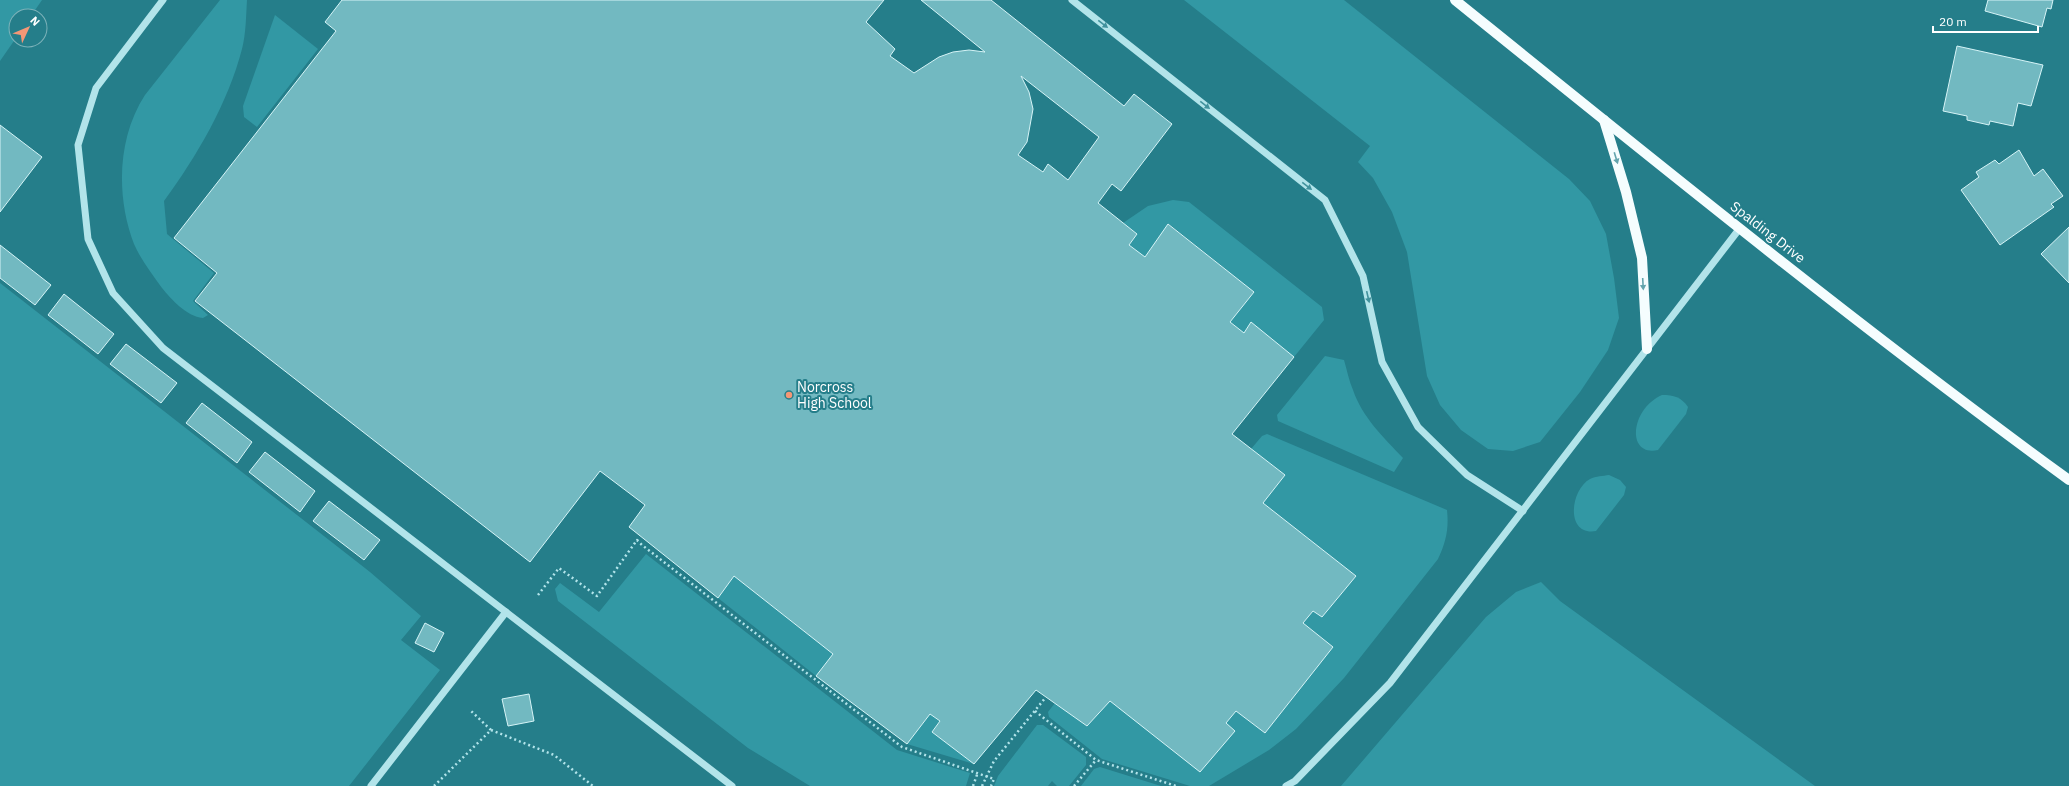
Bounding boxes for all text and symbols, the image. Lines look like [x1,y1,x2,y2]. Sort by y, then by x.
north arrow [8,8,48,48]
scale bar [1933,8,2038,34]
text: N [27,13,43,29]
text: 20 m [1939,14,1967,29]
one-way arrow [1097,20,1108,29]
one-way arrow [1199,101,1210,109]
one-way arrow [1613,152,1619,164]
one-way arrow [1301,181,1312,190]
street label: Spalding Drive [1727,197,1809,267]
one-way arrow [1640,278,1646,291]
one-way arrow [1365,291,1371,303]
place label: Norcross High School [797,378,872,412]
marker: Norcross High School [784,390,794,400]

